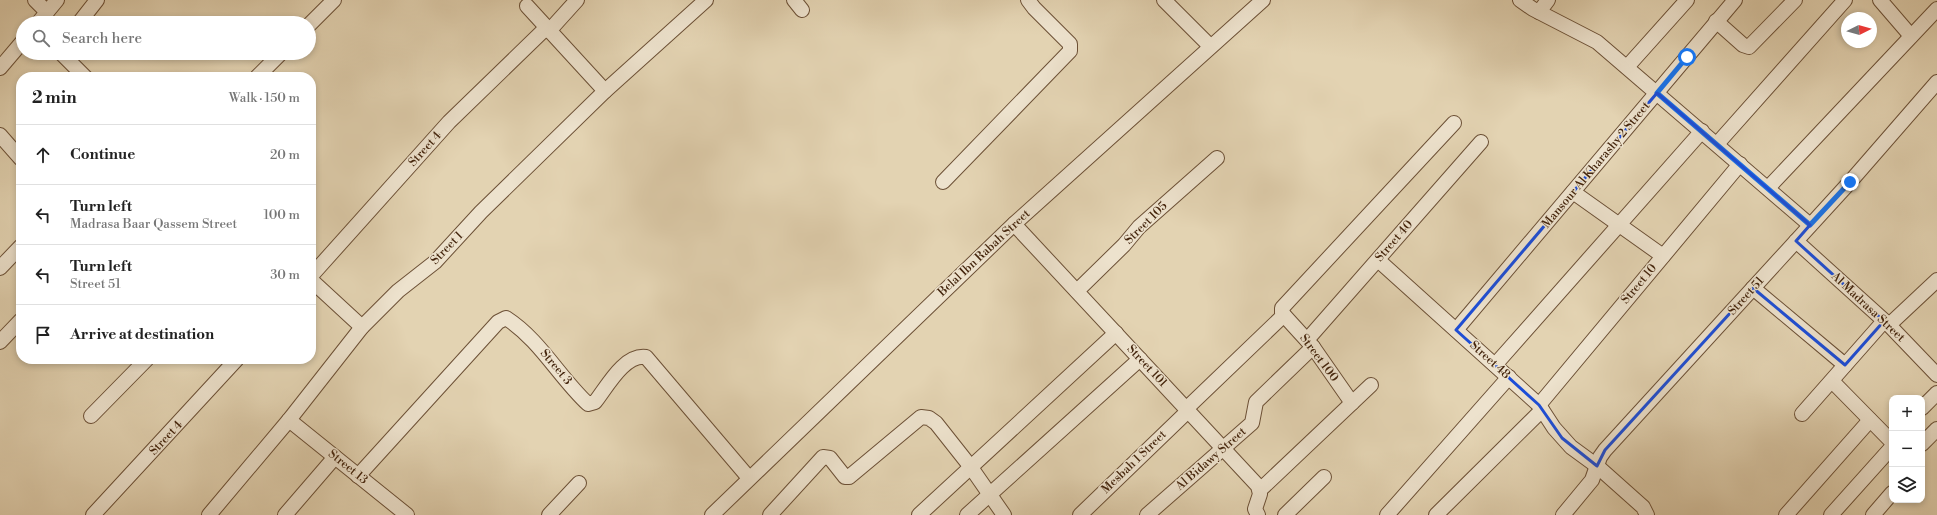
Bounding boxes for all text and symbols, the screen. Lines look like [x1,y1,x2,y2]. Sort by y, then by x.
north arrow [1841,12,1877,48]
search box [16,16,316,60]
icon: search [30,27,52,49]
text: Search here [62,29,142,48]
route start [1678,48,1696,66]
text: 2 min [32,87,77,109]
text: Walk · 150 m [229,90,300,106]
street label: Mansour Al Kharashy 2 Street [1539,98,1654,231]
street label: Street 4 [405,128,445,170]
icon: ahead [32,144,54,166]
text: Continue [70,145,135,164]
text: 20 m [270,147,300,163]
route end [1841,173,1859,191]
text: Turn left [70,197,132,216]
street label: Street 105 [1121,198,1171,248]
icon: left [32,204,54,226]
street label: Belal Ibn Rabah Street [934,206,1034,300]
text: 100 m [264,207,300,223]
text: Madrasa Baar Qassem Street [70,216,237,232]
street label: Street 40 [1372,217,1416,265]
street label: Street 1 [428,228,467,268]
text: Turn left [70,257,132,276]
street label: Street 10 [1618,261,1660,307]
icon: left [32,264,54,286]
text: 30 m [270,267,300,283]
street label: Al Madrasa Street [1827,268,1909,346]
street label: Street 51 [1725,273,1768,318]
text: Street 51 [70,276,121,292]
icon: arrive [32,324,54,346]
text: Arrive at destination [70,325,214,344]
street label: Street 100 [1296,331,1342,385]
street label: Street 48 [1467,338,1513,382]
street label: Street 101 [1124,342,1171,391]
street label: Street 3 [537,346,575,388]
map controls [1889,395,1925,503]
button: + [1889,395,1925,431]
street label: Street 4 [146,417,186,459]
street label: Al Bidawy Street [1172,424,1250,494]
street label: Mesbah 1 Street [1098,427,1170,497]
button: − [1889,431,1925,467]
street label: Street 13 [325,446,371,488]
button: layers [1889,467,1925,503]

